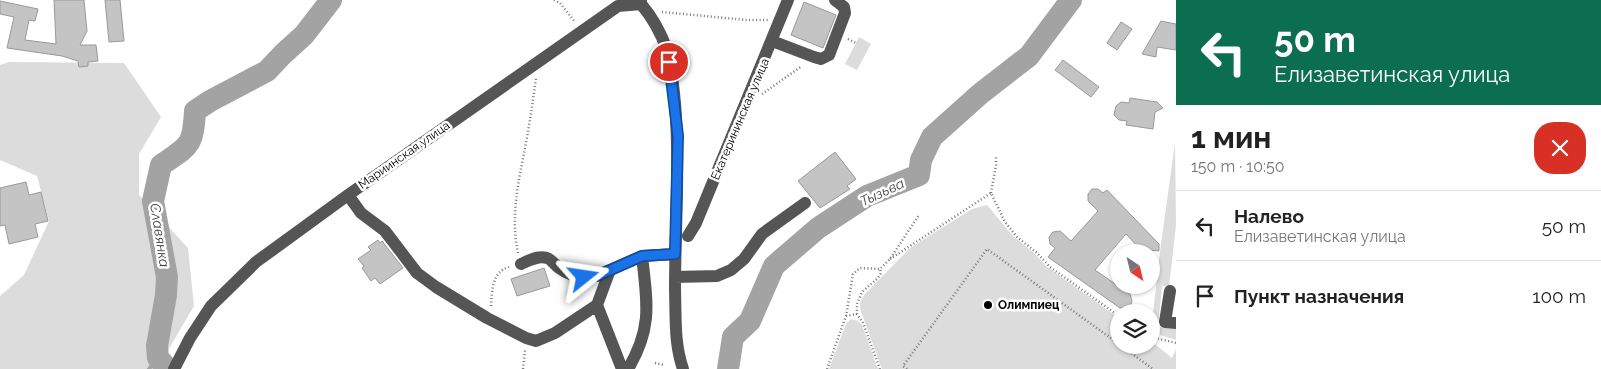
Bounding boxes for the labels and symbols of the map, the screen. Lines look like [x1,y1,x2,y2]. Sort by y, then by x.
pin [648,41,690,83]
street label: Екатерининская улица [708,56,772,182]
street label: Мариинская улица [356,118,452,192]
water label: Тызьва [857,175,907,209]
water label: Славянка [147,202,173,268]
north arrow [1110,244,1160,294]
position arrow [557,250,609,302]
place label: Олимпиец [998,298,1060,312]
marker: Олимпиец [982,299,994,311]

